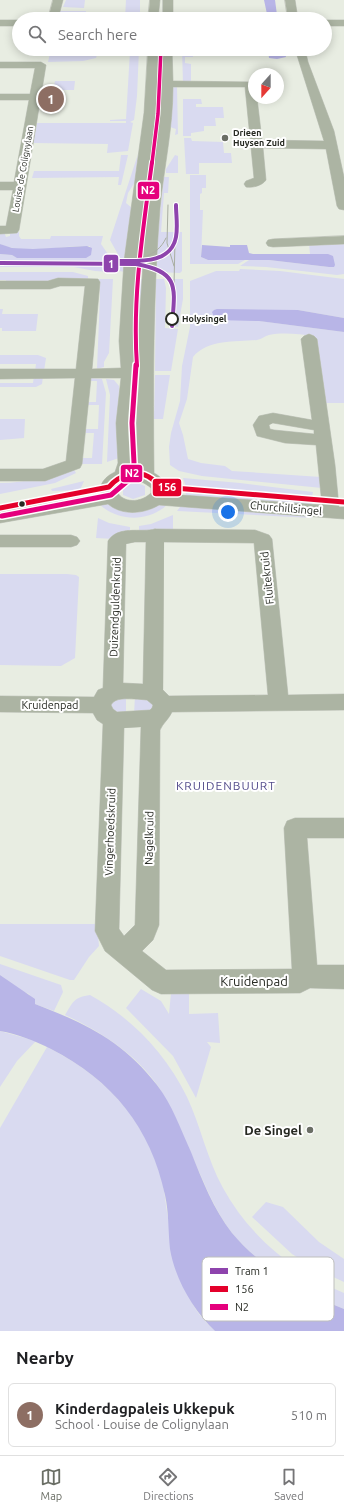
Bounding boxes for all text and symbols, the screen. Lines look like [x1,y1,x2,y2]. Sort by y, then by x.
search box [12,12,332,56]
icon: search [26,23,48,45]
text: Search here [58,26,137,43]
north arrow [248,68,284,104]
pin: 1 [38,84,64,114]
street label: Louise de Colignylaan [11,125,35,213]
place label: Drieen Huysen Zuid [233,128,285,148]
marker: Drieen Huysen Zuid [220,133,230,143]
line badge: N2 [137,181,160,200]
text: N2 [141,184,155,196]
line badge: 1 [103,254,119,273]
text: 1 [108,258,114,270]
marker: Holysingel [165,312,179,326]
place label: Holysingel [182,314,227,324]
line badge: N2 [120,464,143,483]
text: N2 [125,467,139,479]
line badge: 156 [152,478,182,497]
text: 156 [158,481,176,493]
unlabelled marker [17,499,27,509]
street label: Churchillsingel [249,499,323,517]
your location [218,502,238,522]
street label: Fluitekruid [258,551,276,605]
street label: Duizendguldenkruid [107,557,123,657]
street label: Kruidenpad [21,699,79,711]
district label: KRUIDENBUURT [176,779,276,792]
street label: Vingerhoedskruid [102,788,118,876]
street label: Nagelkruid [143,811,155,865]
street label: Kruidenpad [220,974,288,988]
place label: De Singel [244,1123,302,1137]
marker: De Singel [305,1125,315,1135]
legend [202,1257,334,1321]
text: Tram 1 [235,1265,269,1277]
text: 156 [235,1283,254,1295]
text: N2 [235,1301,249,1313]
text: Nearby [16,1348,74,1367]
text: Kinderdagpaleis Ukkepuk [55,1400,235,1417]
text: 1 [26,1408,34,1422]
text: 510 m [291,1408,327,1422]
text: School · Louise de Colignylaan [55,1417,229,1431]
tab: Map [40,1466,62,1502]
tab: Directions [143,1466,194,1502]
tab: Saved [274,1466,304,1502]

